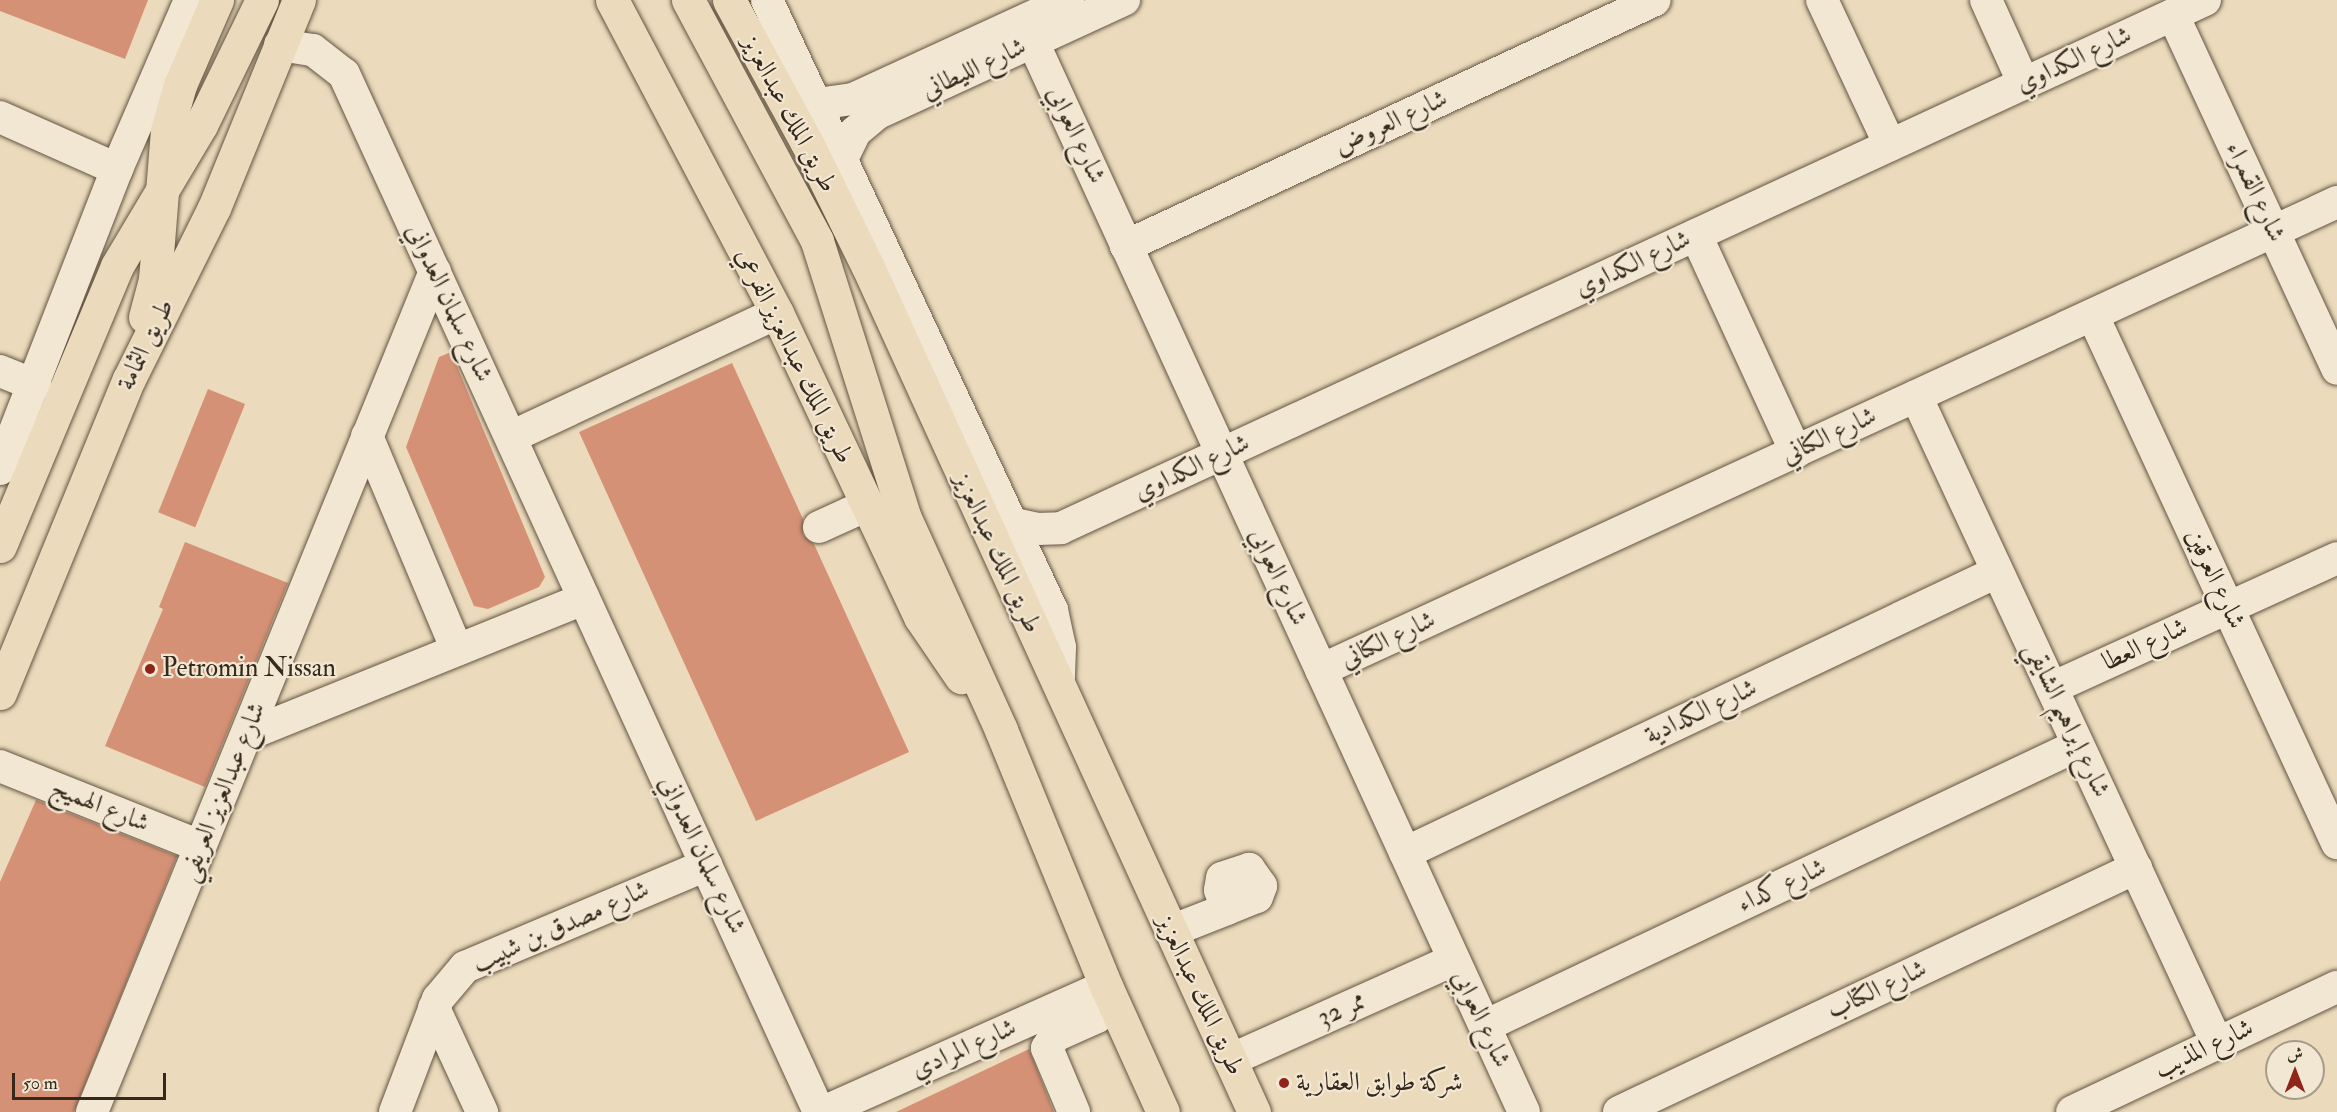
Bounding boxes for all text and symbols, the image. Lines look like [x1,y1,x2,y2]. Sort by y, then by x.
street label: شارع الكداوي [2011,20,2137,100]
street label: طريق الملك عبدالعزيز [734,30,844,198]
street label: شارع الليطاني [917,31,1031,107]
street label: شارع العوابي [1040,81,1112,189]
street label: شارع العروض [1330,83,1452,163]
street label: شارع القمراء [2218,137,2292,247]
street label: شارع سلمان العدواني [399,219,499,387]
street label: شارع الكداوي [1570,224,1696,304]
street label: طريق الملك عبدالعزيز الفرعي [728,243,860,469]
street label: طريق الثمامة [111,294,181,396]
street label: شارع الكناني [1777,400,1881,472]
street label: شارع الكداوي [1129,428,1255,508]
street label: طريق الملك عبدالعزيز [946,468,1048,638]
street label: شارع العوابي [1242,523,1314,631]
street label: شارع العرقين [2178,524,2252,634]
street label: شارع الكناني [1336,604,1440,676]
street label: شارع العطا [2097,612,2193,678]
street label: شارع إبراهيم الشايقي [2017,638,2117,802]
place label: Petromin Nissan [162,653,336,685]
marker: Petromin Nissan [143,662,157,676]
street label: شارع الكدادية [1640,672,1762,752]
street label: شارع عبدالعزيز العريفي [173,698,273,886]
street label: شارع سلمان العدواني [652,771,752,939]
street label: شارع الهميج [46,772,154,840]
street label: شارع كداء [1733,852,1831,920]
street label: شارع مصدق بن شبيب [468,874,654,980]
street label: طريق الملك عبدالعزيز [1149,910,1251,1080]
street label: شارع الكتاب [1822,953,1932,1027]
street label: شارع العوابي [1445,965,1517,1073]
street label: ممر 32 [1313,986,1371,1034]
street label: شارع المرادي [907,1012,1021,1086]
street label: شارع المذيب [2150,1013,2258,1085]
north arrow [2265,1040,2325,1100]
text: ش [2287,1044,2303,1064]
scale bar [15,1061,170,1099]
place label: شركة طوابق العقارية [1296,1067,1463,1099]
text: 50 m [23,1072,58,1095]
marker: شركة طوابق العقارية [1277,1076,1291,1090]

